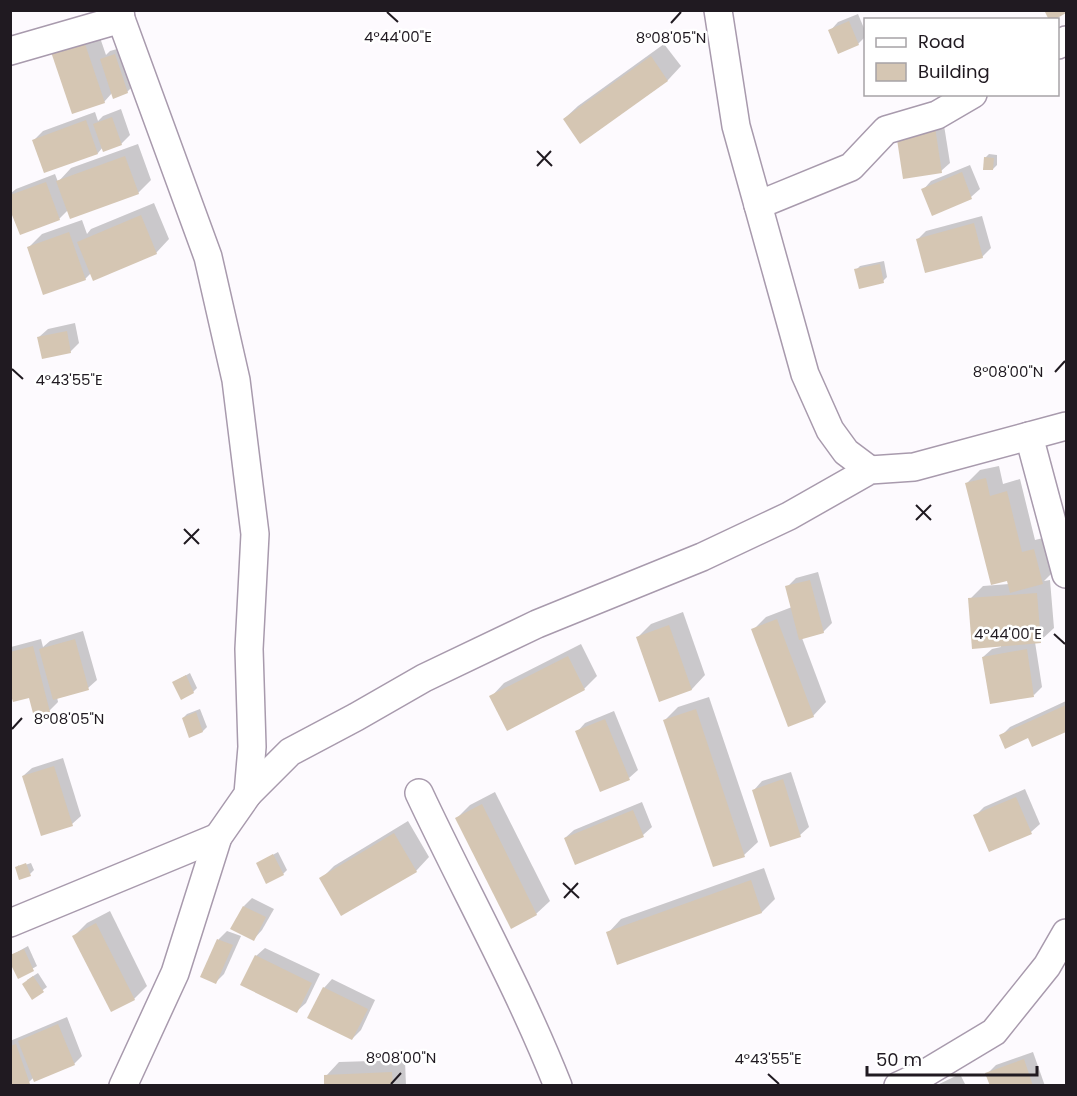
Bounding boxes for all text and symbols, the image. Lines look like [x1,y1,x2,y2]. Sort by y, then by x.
legend [864,18,1059,96]
text: 4°44'00"E [364,26,432,47]
text: 8°08'05"N [636,27,706,48]
text: Road [918,29,965,54]
text: Building [918,59,990,84]
text: 8°08'00"N [973,361,1043,382]
text: 4°43'55"E [35,369,103,390]
text: 4°44'00"E [974,623,1042,644]
text: 8°08'05"N [34,708,104,729]
scale bar [867,1039,1036,1077]
text: 8°08'00"N [366,1047,436,1068]
text: 50 m [876,1047,922,1072]
text: 4°43'55"E [734,1048,802,1069]

